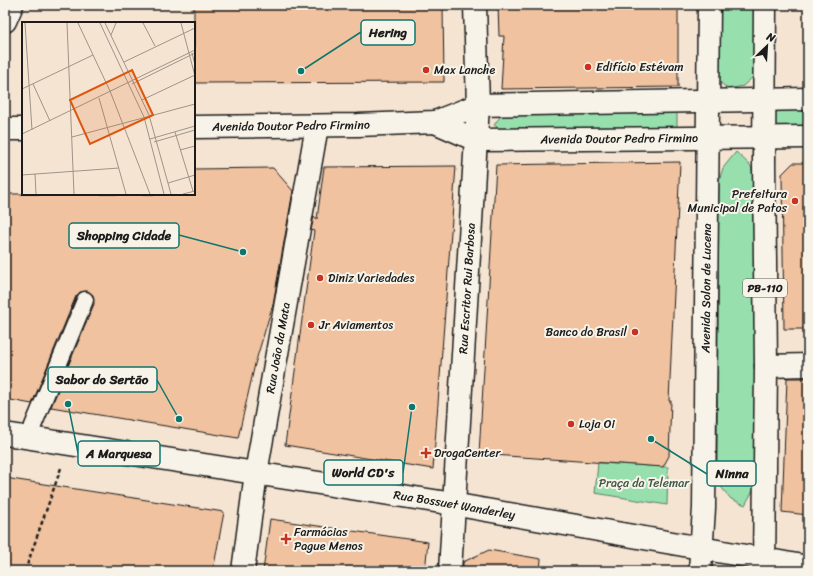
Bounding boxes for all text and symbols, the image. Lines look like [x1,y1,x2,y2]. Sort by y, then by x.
callout: Hering [361,20,415,45]
text: Hering [368,21,408,44]
inset map [22,22,195,195]
north arrow [747,26,787,66]
text: N [763,27,779,48]
place label: Edifício Estévam [596,56,684,78]
place label: Max Lanche [434,59,495,81]
marker: Edifício Estévam [583,62,593,72]
marker: Max Lanche [421,65,431,75]
street label: Avenida Doutor Pedro Firmino [211,114,370,138]
street label: Avenida Doutor Pedro Firmino [539,127,698,150]
place label: Prefeitura Municipal de Patos [687,183,788,219]
marker: Prefeitura Municipal de Patos [790,196,800,206]
street label: Rua Escritor Rui Barbosa [452,222,482,355]
callout: Shopping Cidade [69,223,179,248]
street label: Avenida Solon de Lucena [695,223,718,354]
text: Shopping Cidade [76,224,172,247]
place label: Diniz Variedades [328,267,414,289]
marker: Diniz Variedades [315,273,325,283]
road number: PB-110 [743,279,787,297]
street label: Rua João da Mata [259,300,297,395]
place label: Jr Aviamentos [318,314,393,336]
marker: Jr Aviamentos [306,320,316,330]
place label: Banco do Brasil [546,321,628,343]
marker: Banco do Brasil [630,327,640,337]
callout: Sabor do Sertão [48,367,157,392]
text: Sabor do Sertão [55,368,149,391]
place label: Loja Oi [579,413,615,435]
marker: Loja Oi [566,419,576,429]
callout: A Marquesa [78,441,160,466]
text: A Marquesa [85,442,152,465]
place label: DrogaCenter [434,442,501,464]
marker: DrogaCenter [421,448,431,458]
callout: World CD's [324,460,403,485]
text: World CD's [332,461,395,484]
callout: Ninna [707,461,756,486]
text: Ninna [714,462,749,485]
park label: Praça da Telemar [599,472,690,494]
street label: Rua Bossuet Wanderley [392,484,518,526]
place label: Farmácias Pague Menos [294,521,363,557]
marker: Farmácias Pague Menos [281,534,291,544]

